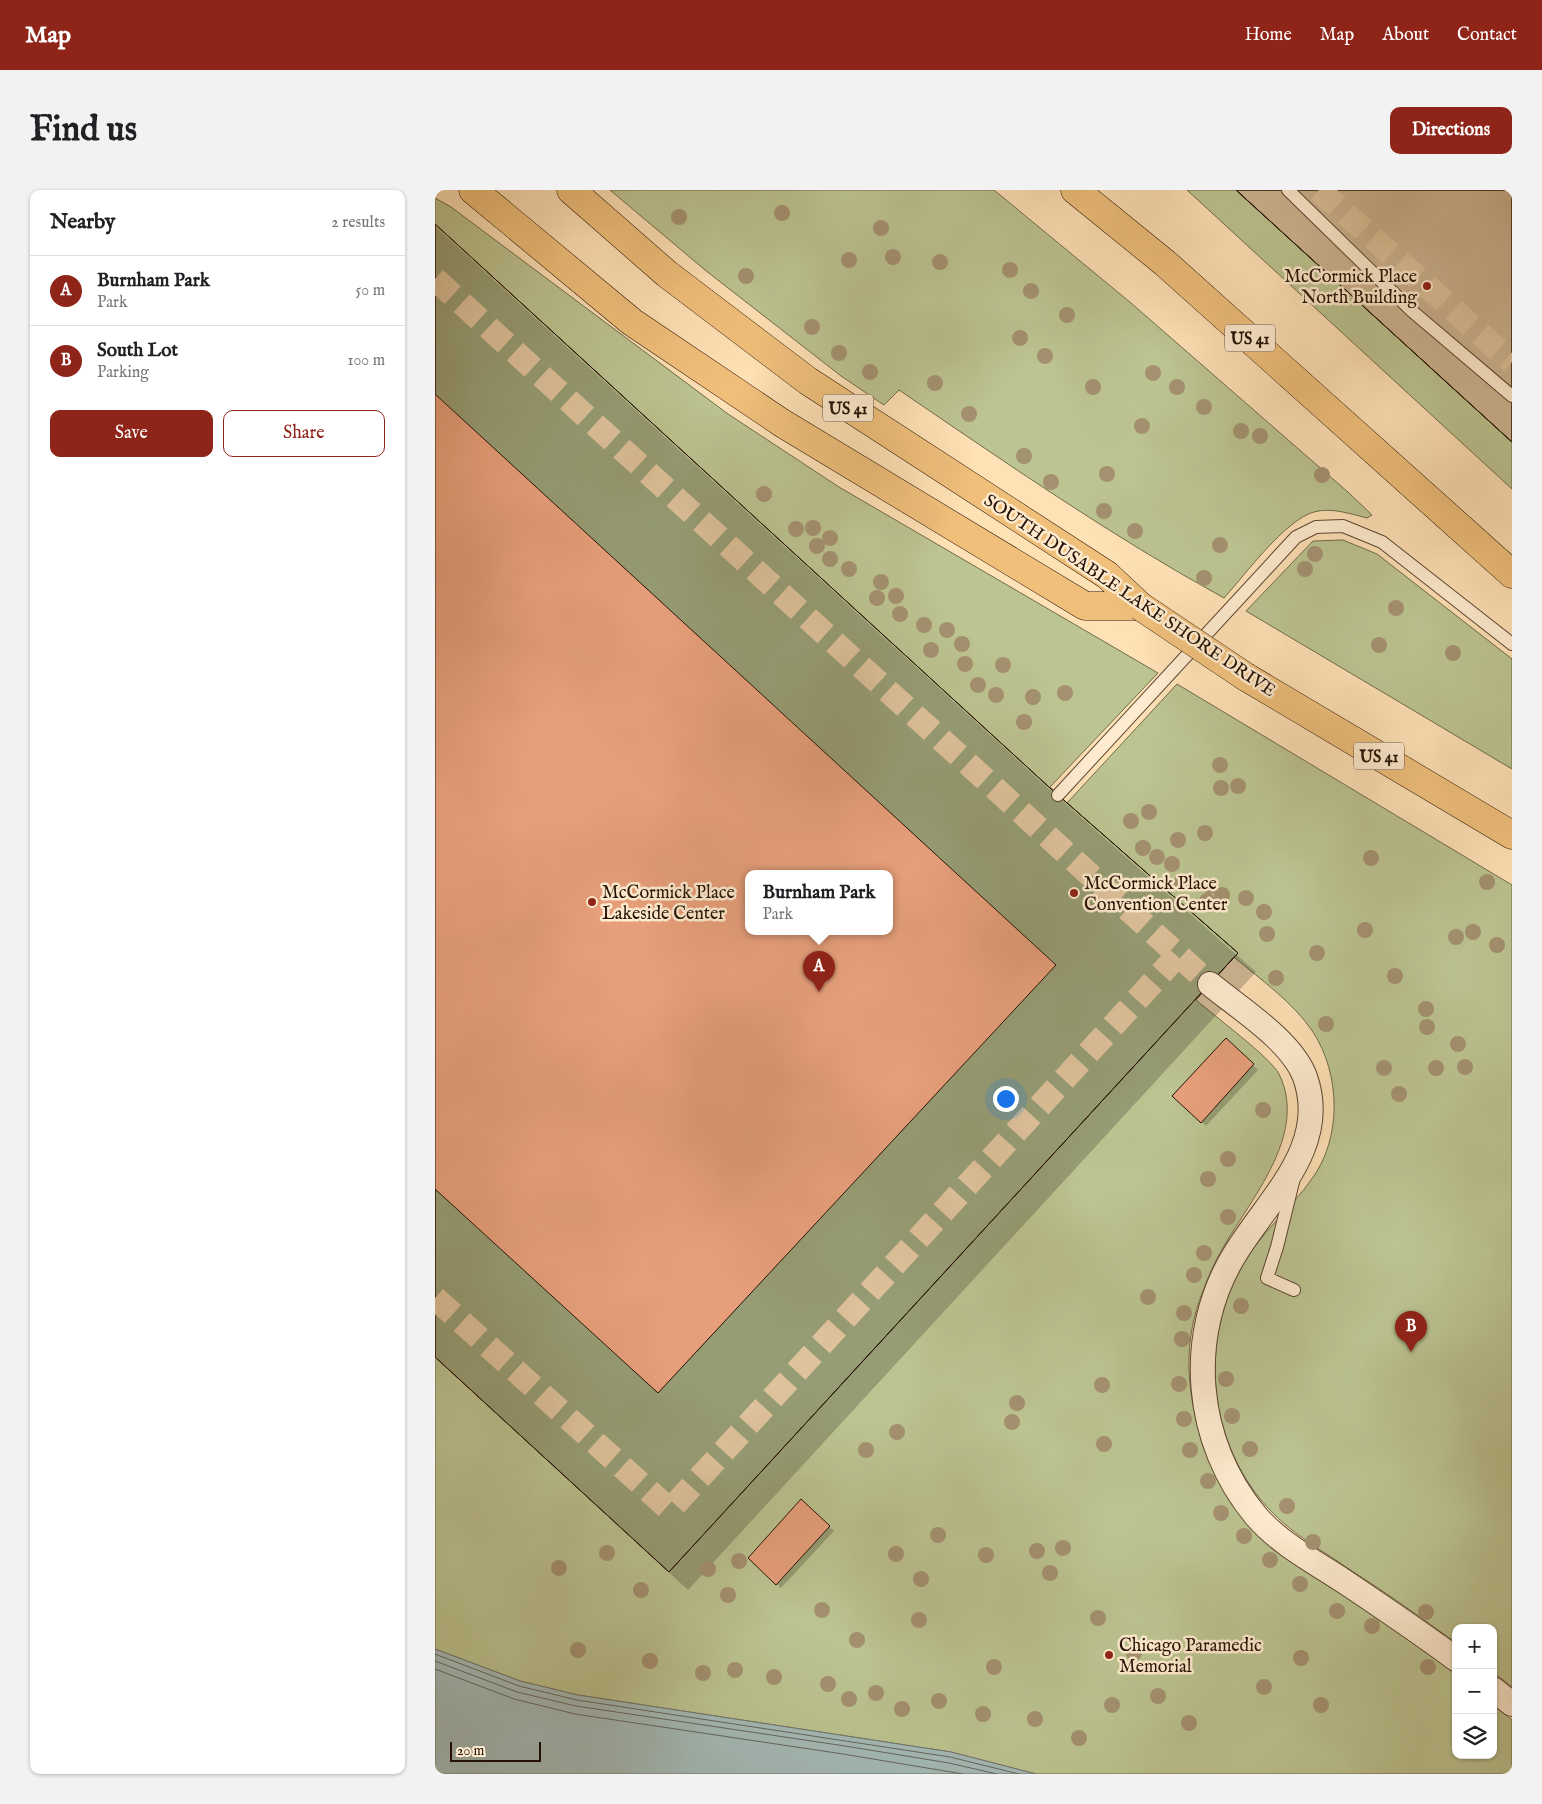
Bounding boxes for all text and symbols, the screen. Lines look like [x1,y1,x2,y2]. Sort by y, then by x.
text: Map [25,20,71,51]
text: Home [1245,24,1292,47]
text: Map [1320,24,1354,47]
text: About [1382,24,1429,47]
text: Contact [1457,24,1517,47]
button: Directions [1390,107,1512,154]
text: Find us [30,108,137,153]
text: Nearby [50,209,115,236]
text: 2 results [331,213,385,233]
place label: McCormick Place North Building [1284,266,1417,310]
text: Burnham Park [97,269,210,293]
marker: McCormick Place North Building [1421,280,1433,292]
text: A [61,281,71,301]
text: 50 m [356,281,385,301]
text: Park [97,293,127,313]
road number: US 41 [1225,324,1275,352]
text: South Lot [97,339,178,363]
text: B [61,351,71,371]
text: 100 m [348,351,385,371]
text: Parking [97,363,149,383]
road number: US 41 [823,394,873,422]
button: Save [50,410,213,457]
button: Share [223,410,385,457]
street label: SOUTH DUSABLE LAKE SHORE DRIVE [979,490,1279,703]
road number: US 41 [1354,742,1404,770]
popup [745,870,893,935]
place label: McCormick Place Convention Center [1084,873,1228,917]
text: Burnham Park [763,881,875,905]
place label: McCormick Place Lakeside Center [602,882,735,926]
marker: McCormick Place Convention Center [1068,887,1080,899]
marker: McCormick Place Lakeside Center [586,896,598,908]
text: Park [763,905,793,925]
pin: A [803,951,835,992]
your location [993,1086,1019,1112]
pin: B [1395,1311,1427,1352]
map controls [1452,1624,1497,1759]
button: + [1452,1624,1497,1669]
place label: Chicago Paramedic Memorial [1119,1635,1262,1679]
marker: Chicago Paramedic Memorial [1103,1649,1115,1661]
button: − [1452,1669,1497,1714]
button: layers [1452,1714,1497,1759]
scale bar [450,1739,541,1762]
text: 20 m [457,1742,484,1760]

